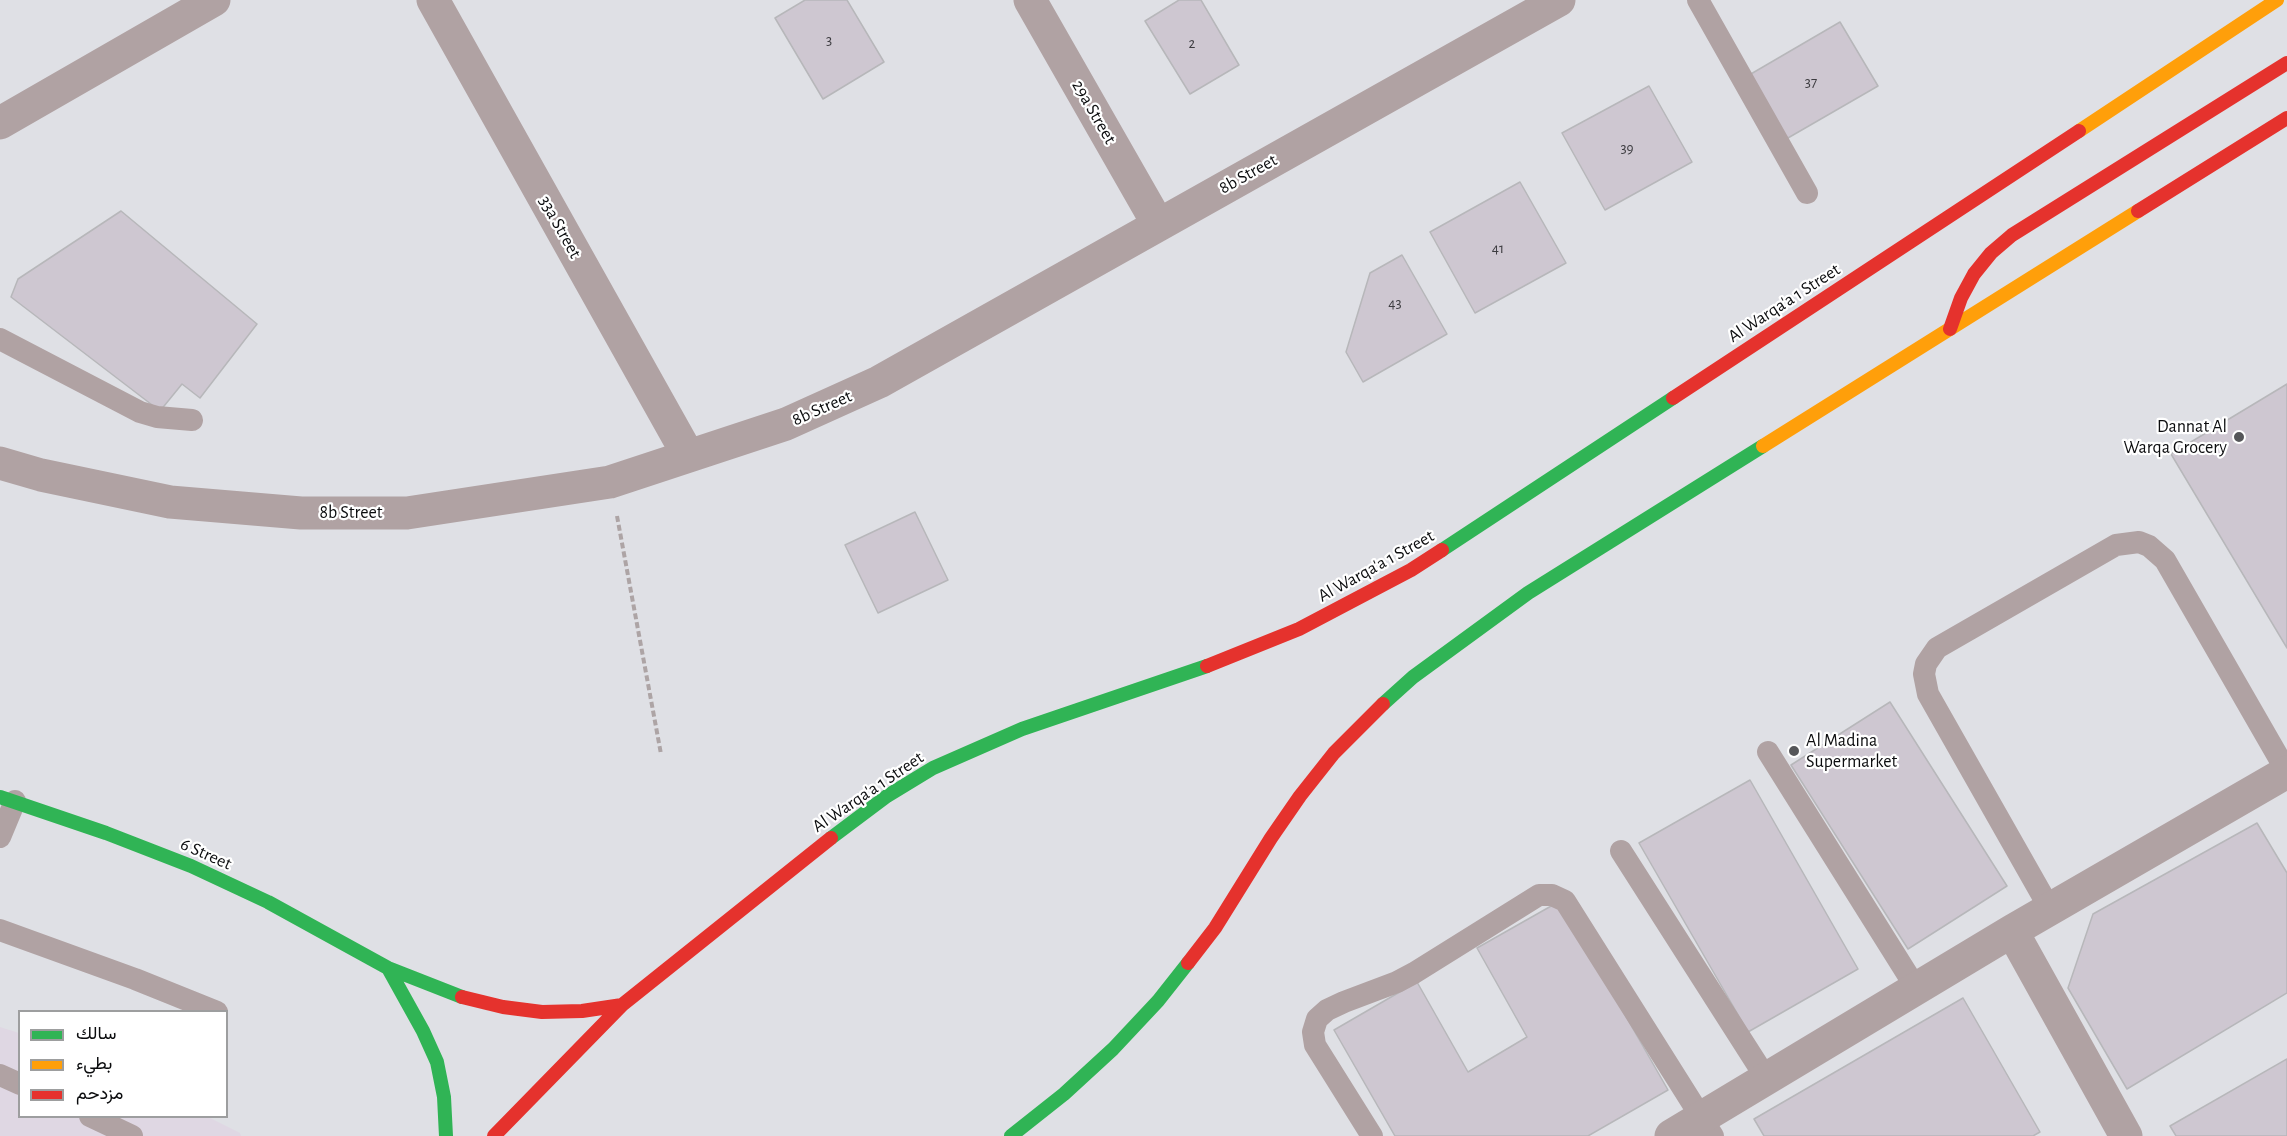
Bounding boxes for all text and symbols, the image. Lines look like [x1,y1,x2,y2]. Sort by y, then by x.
house number: 3 [826,31,832,49]
house number: 2 [1189,34,1195,52]
house number: 37 [1805,73,1817,91]
street label: 29a Street [1067,76,1121,148]
house number: 39 [1620,139,1634,157]
street label: 8b Street [1215,149,1281,199]
street label: 33a Street [534,192,586,262]
house number: 41 [1492,239,1504,257]
street label: Al Warqa'a 1 Street [1724,259,1844,347]
house number: 43 [1388,294,1402,312]
street label: 8b Street [789,385,855,431]
place label: Dannat Al Warqa Grocery [2123,416,2227,458]
marker: Dannat Al Warqa Grocery [2232,430,2246,444]
street label: 8b Street [319,502,383,524]
street label: Al Warqa'a 1 Street [1314,525,1438,607]
place label: Al Madina Supermarket [1806,730,1897,772]
marker: Al Madina Supermarket [1787,744,1801,758]
street label: Al Warqa'a 1 Street [808,747,928,837]
street label: 6 Street [177,833,235,875]
legend [18,1010,228,1118]
text: سالك [76,1025,116,1043]
text: بطيء [76,1055,112,1073]
text: مزدحم [76,1085,123,1103]

